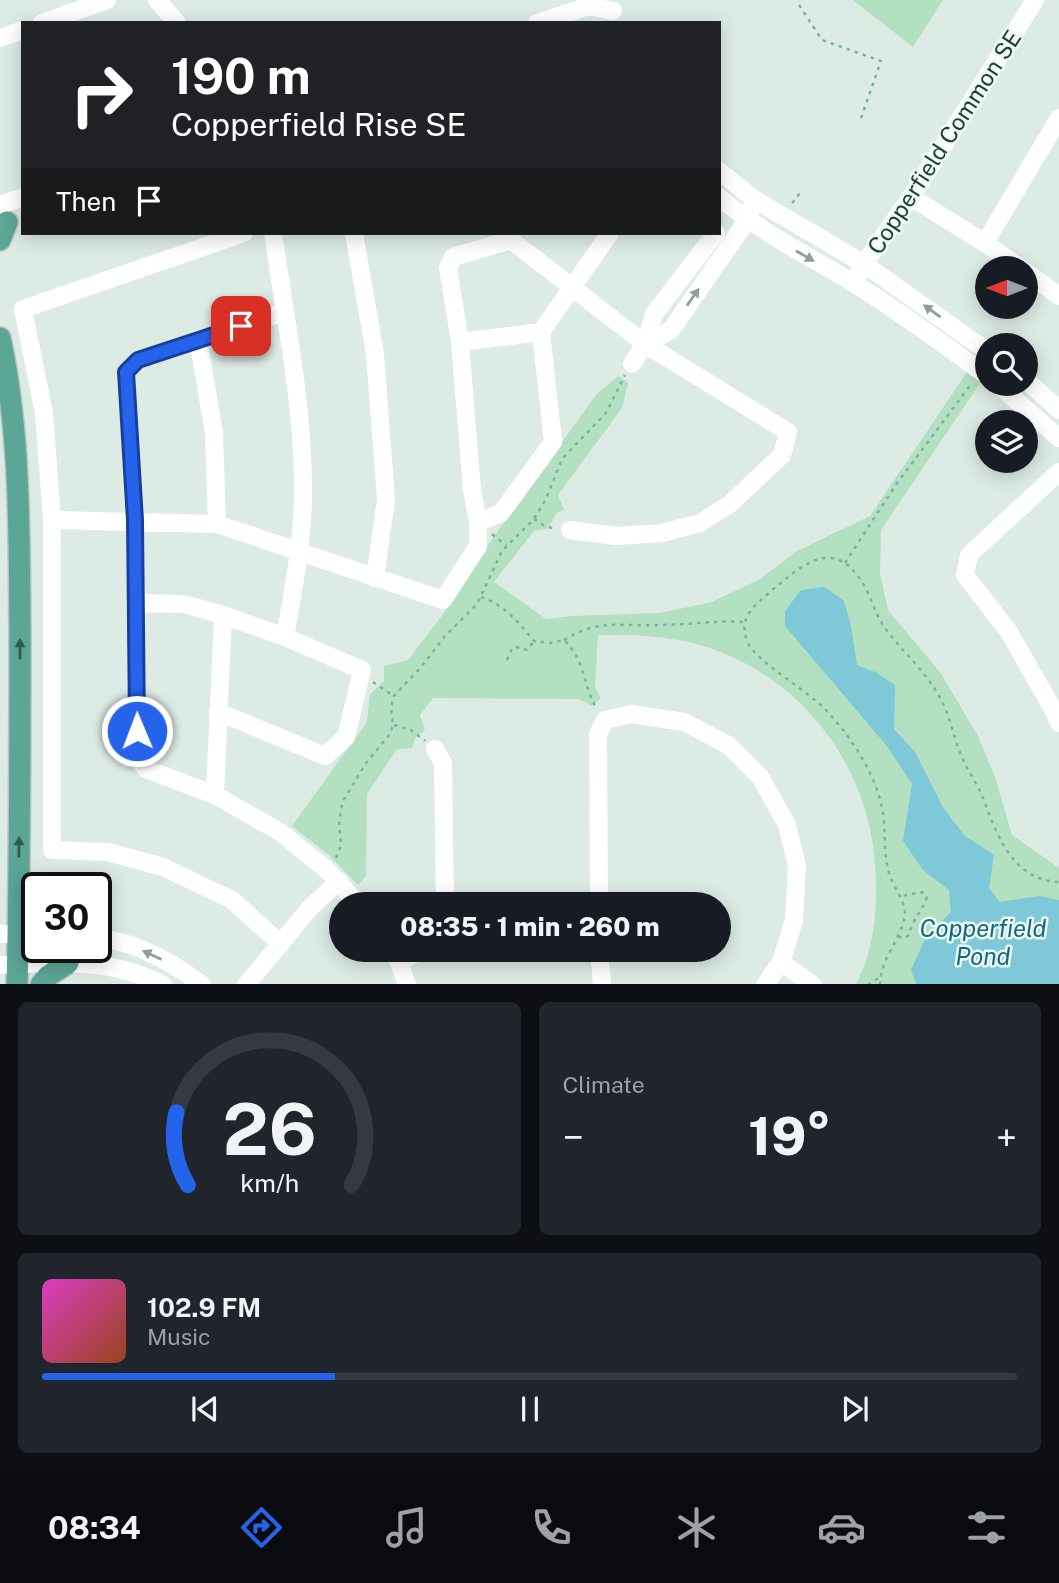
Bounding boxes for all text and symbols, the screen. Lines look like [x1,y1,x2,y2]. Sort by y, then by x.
street label: Copperfield Common SE [861,25,1027,259]
text: 190 m [171,47,311,105]
icon: right [56,49,147,140]
text: Copperfield Rise SE [171,106,466,143]
icon: arrive [130,182,168,220]
text: Then [56,186,116,217]
one-way arrow [795,250,815,262]
north arrow [975,256,1038,318]
map controls [975,256,1038,473]
one-way arrow [686,288,699,307]
pin [211,296,271,356]
one-way arrow [923,304,941,318]
icon: arrive [222,307,260,345]
button: search [975,333,1038,396]
button: layers [975,410,1038,473]
one-way arrow [14,638,26,660]
position arrow [100,694,174,768]
one-way arrow [13,836,25,858]
speed limit sign: 30 [21,872,112,963]
text: 08:35 · 1 min · 260 m [400,911,660,942]
water label: Copperfield Pond [920,914,1047,970]
one-way arrow [142,949,162,960]
text: Climate [563,1071,645,1098]
text: 26 [222,1086,316,1171]
text: 19° [748,1106,831,1167]
text: − [563,1115,584,1160]
text: + [996,1115,1017,1160]
text: km/h [240,1167,299,1197]
text: 102.9 FM [147,1292,261,1323]
text: Music [147,1323,211,1350]
icon: previous [186,1390,224,1428]
icon: pause [511,1390,549,1428]
icon: next [836,1390,874,1428]
icon: directions [237,1503,286,1552]
icon: music [382,1503,431,1552]
icon: phone [527,1503,576,1552]
icon: climate [672,1503,721,1552]
icon: car [817,1503,866,1552]
icon: filters [962,1503,1011,1552]
text: 08:34 [48,1509,141,1546]

